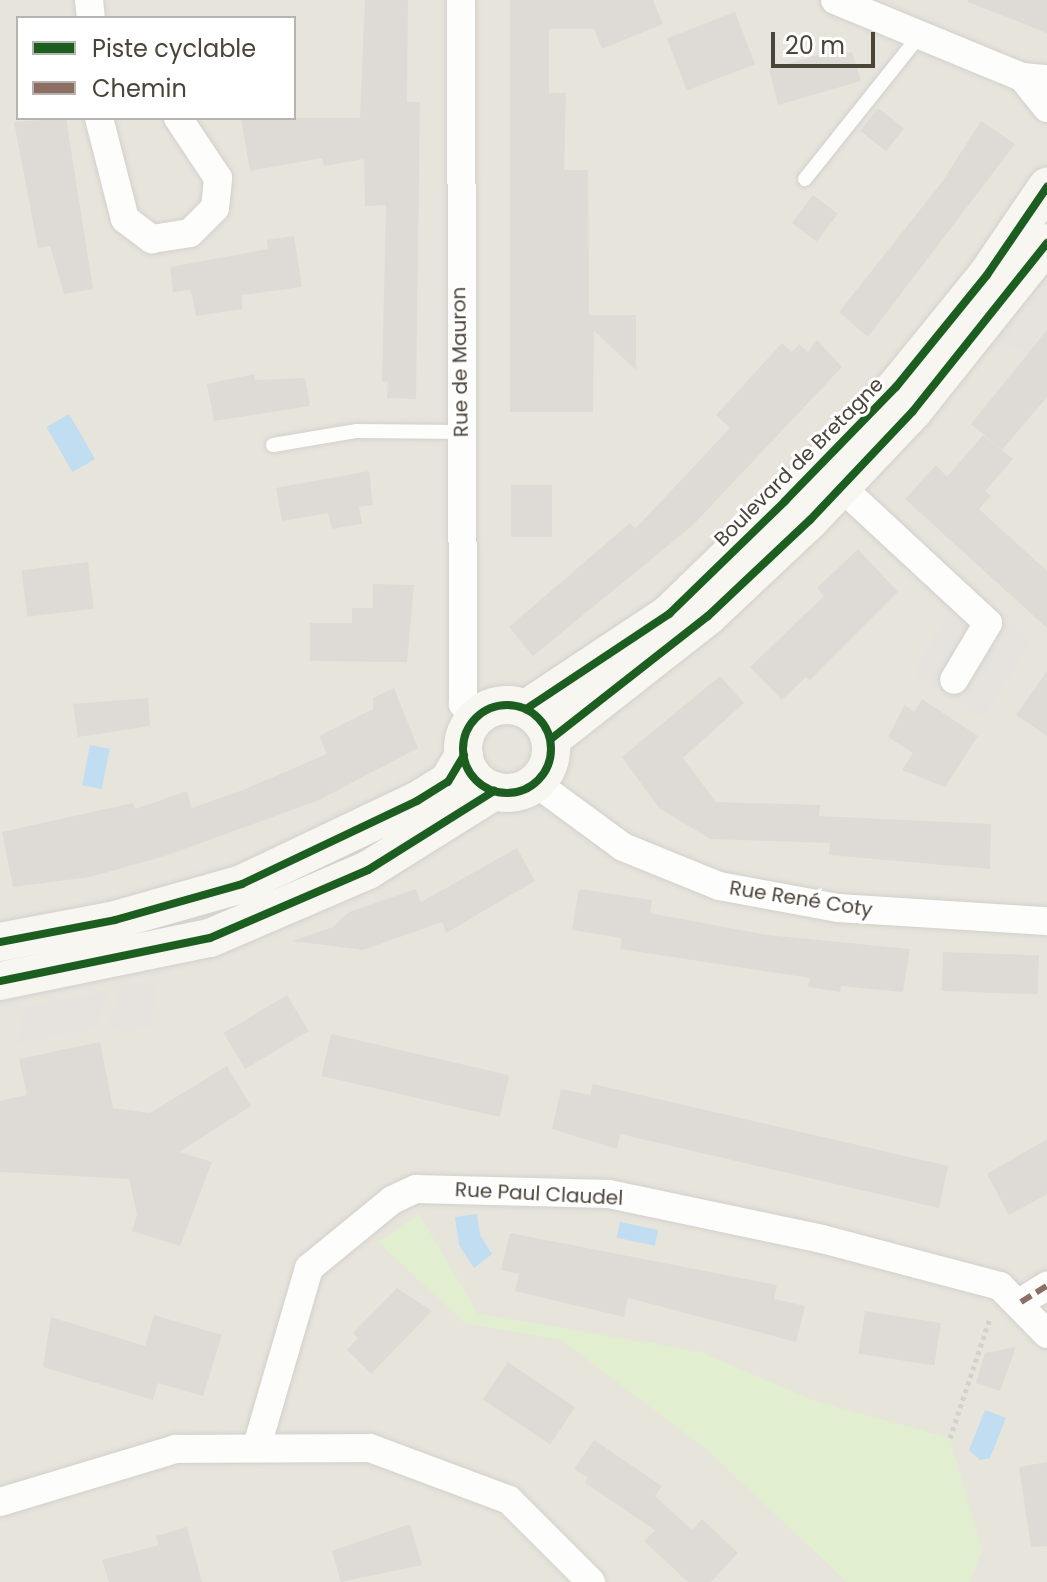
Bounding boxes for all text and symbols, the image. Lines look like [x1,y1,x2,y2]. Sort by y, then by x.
legend [16,16,296,120]
scale bar [775,16,879,66]
text: 20 m [785,29,845,62]
text: Piste cyclable [92,32,256,65]
text: Chemin [92,72,187,105]
street label: Rue de Mauron [447,287,473,437]
street label: Boulevard de Bretagne [710,373,888,551]
street label: Rue René Coty [728,876,874,922]
street label: Rue Paul Claudel [454,1178,624,1210]

